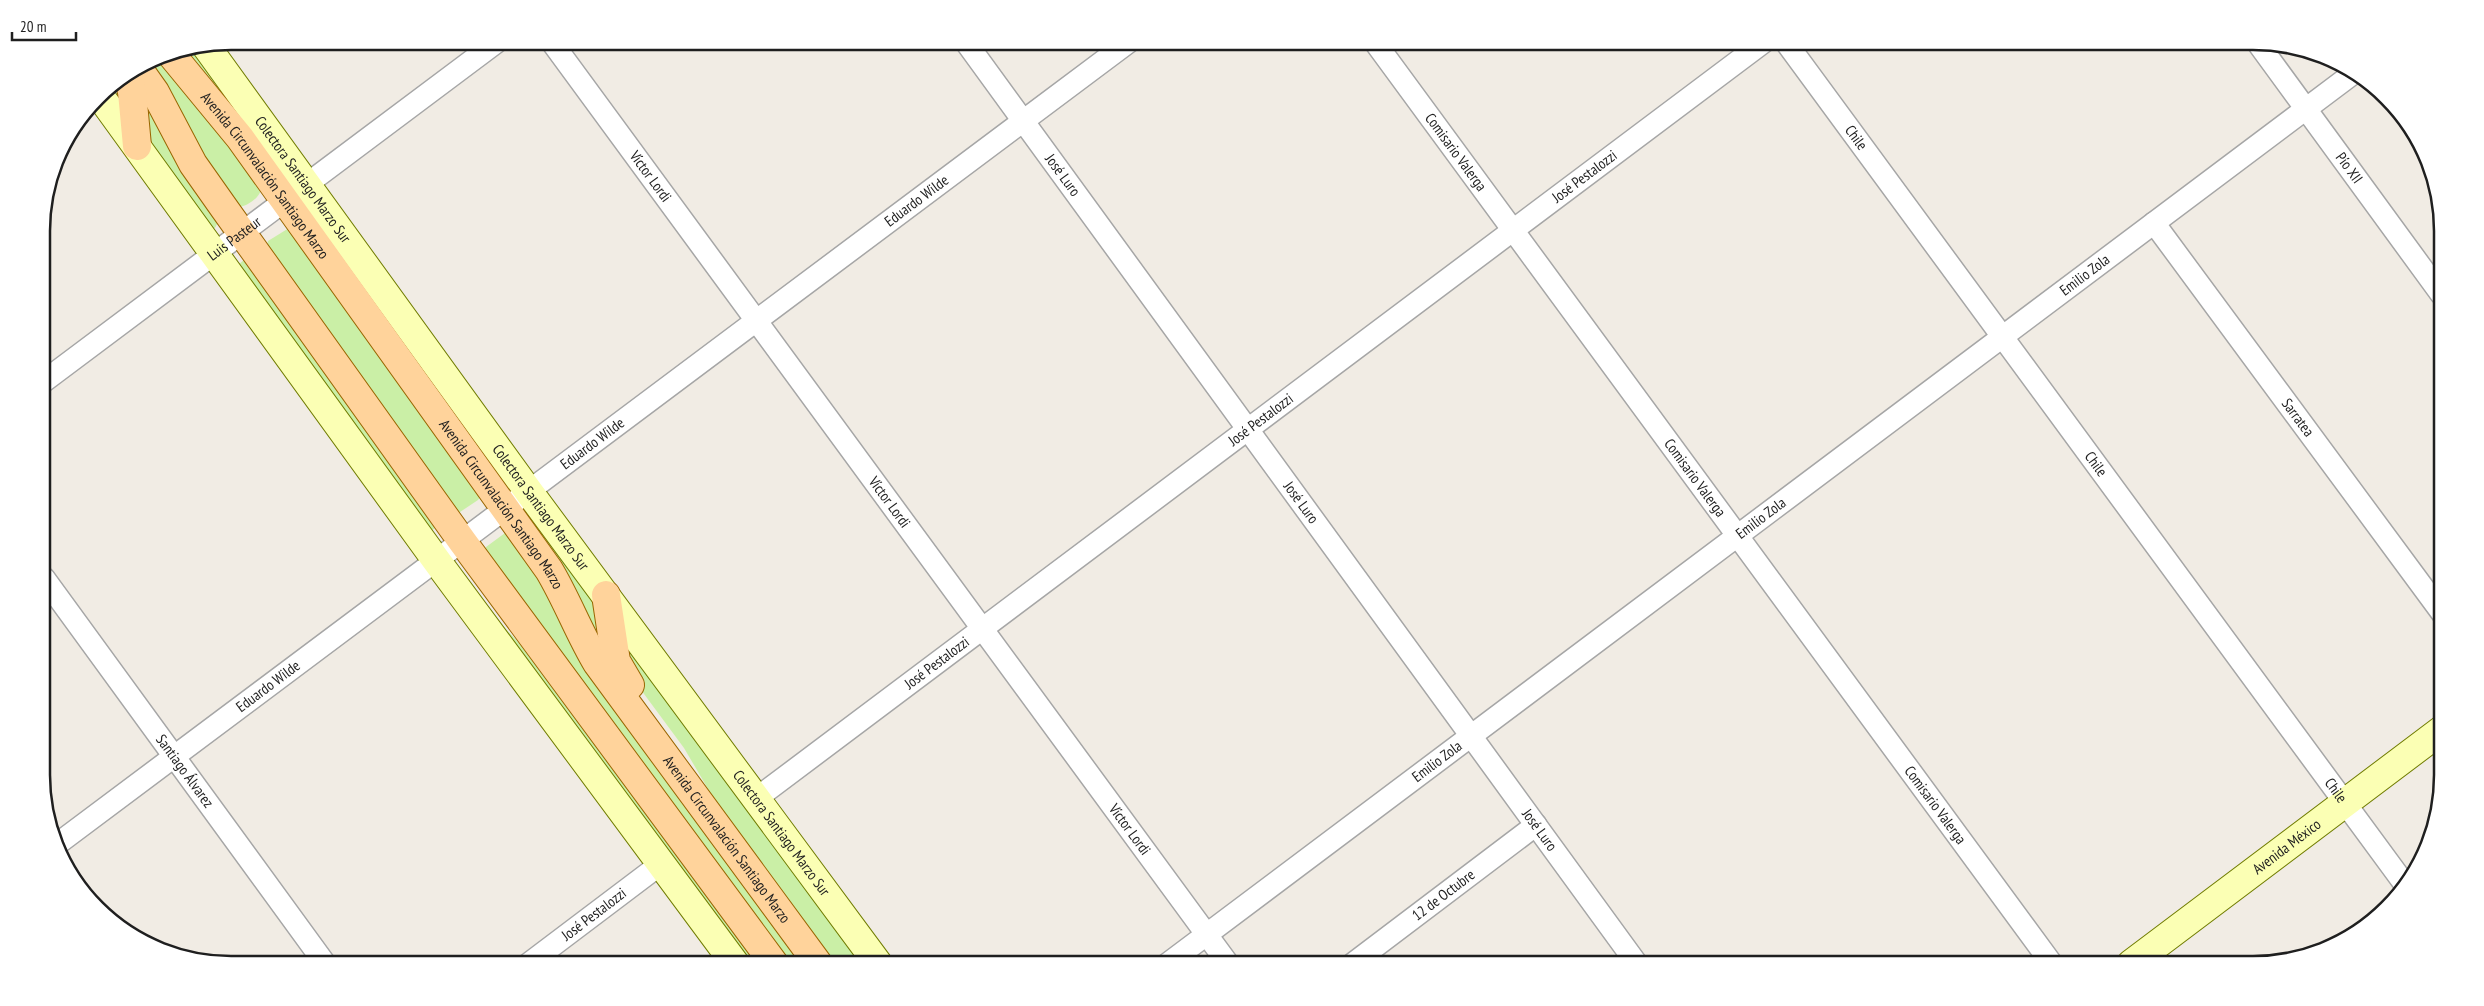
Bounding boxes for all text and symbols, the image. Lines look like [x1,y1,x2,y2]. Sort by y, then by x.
scale bar [12,10,76,42]
text: 20 m [20,17,46,36]
street label: Avenida Circunvalación Santiago Marzo [197,88,333,262]
street label: Comisario Valerga [1421,109,1491,195]
street label: Colectora Santiago Marzo Sur [251,112,356,247]
street label: Chile [1841,121,1872,154]
street label: Víctor Lordi [625,146,676,205]
street label: José Pestalozzi [1547,146,1620,207]
street label: Pío XII [2332,148,2367,187]
street label: José Luro [1041,149,1085,200]
street label: Eduardo Wilde [881,170,952,230]
street label: Luis Pasteur [203,211,265,265]
street label: Emilio Zola [2056,250,2113,300]
street label: José Pestalozzi [1223,389,1297,450]
street label: Sarratea [2278,394,2319,440]
street label: Eduardo Wilde [556,413,628,473]
street label: Avenida Circunvalación Santiago Marzo [435,415,568,592]
street label: Comisario Valerga [1660,435,1730,520]
street label: Colectora Santiago Marzo Sur [488,440,594,575]
street label: Chile [2081,447,2112,480]
street label: Víctor Lordi [864,472,915,531]
street label: José Luro [1279,477,1323,527]
street label: Emilio Zola [1732,493,1789,543]
street label: José Pestalozzi [900,632,973,694]
street label: Eduardo Wilde [232,656,304,716]
street label: Santiago Álvarez [152,730,218,811]
street label: Emilio Zola [1408,736,1466,786]
street label: Avenida Circunvalación Santiago Marzo [659,752,795,927]
street label: Comisario Valerga [1901,762,1971,848]
street label: Colectora Santiago Marzo Sur [729,766,835,900]
street label: Chile [2321,774,2352,806]
street label: Víctor Lordi [1104,799,1155,859]
street label: José Luro [1518,804,1562,855]
street label: Avenida México [2248,814,2324,878]
street label: 12 de Octubre [1408,865,1478,924]
street label: José Pestalozzi [557,883,630,945]

